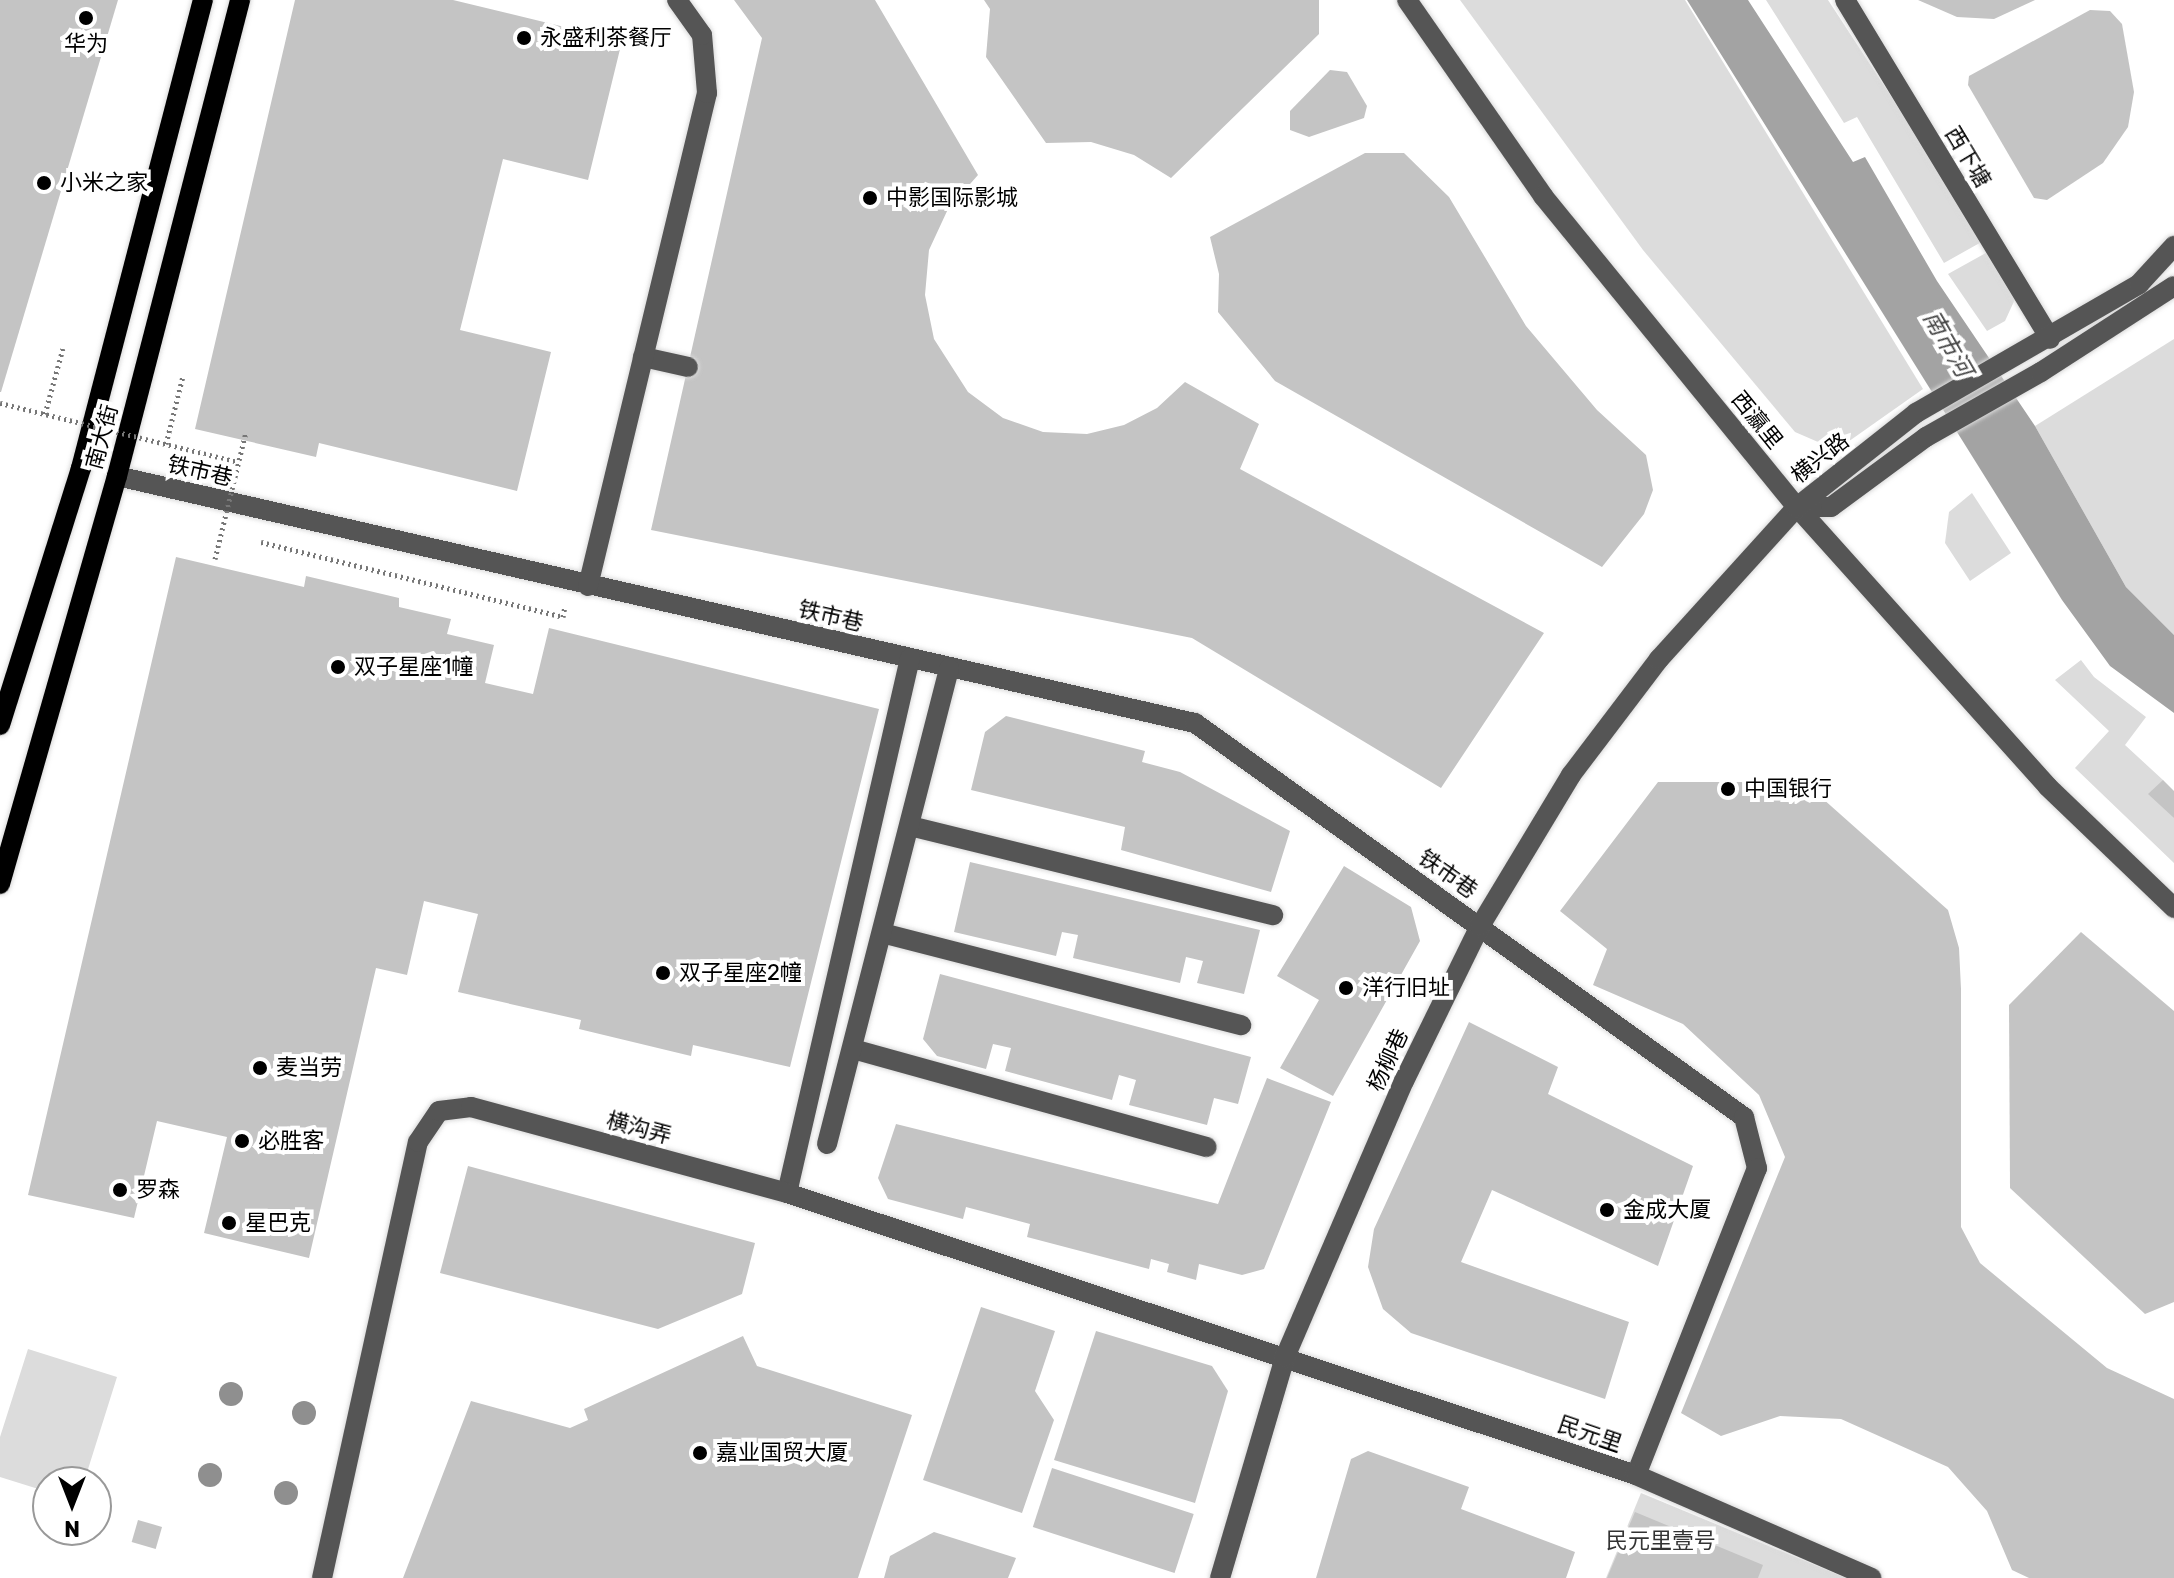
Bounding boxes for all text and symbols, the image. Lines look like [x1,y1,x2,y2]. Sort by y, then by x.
marker: 华为 [77,9,95,27]
place label: 永盛利茶餐厅 [540,25,672,51]
marker: 永盛利茶餐厅 [515,29,533,47]
place label: 华为 [64,31,108,57]
street label: 西下塘 [1940,122,1996,192]
place label: 小米之家 [60,170,148,196]
marker: 小米之家 [35,174,53,192]
place label: 中影国际影城 [886,185,1018,211]
marker: 中影国际影城 [861,189,879,207]
water label: 南市河 [1917,306,1977,382]
street label: 西瀛里 [1726,386,1788,454]
street label: 南大街 [81,402,123,472]
street label: 横兴路 [1786,427,1854,489]
street label: 铁市巷 [165,451,235,491]
street label: 铁市巷 [796,596,866,636]
place label: 双子星座1幢 [354,654,473,680]
marker: 双子星座1幢 [329,658,347,676]
place label: 中国银行 [1744,776,1832,802]
marker: 中国银行 [1719,780,1737,798]
street label: 铁市巷 [1413,844,1483,904]
place label: 双子星座2幢 [679,960,802,986]
marker: 双子星座2幢 [654,964,672,982]
place label: 洋行旧址 [1362,975,1450,1001]
marker: 洋行旧址 [1337,979,1355,997]
street label: 杨柳巷 [1362,1025,1414,1095]
place label: 麦当劳 [276,1055,342,1081]
marker: 麦当劳 [251,1059,269,1077]
street label: 横沟弄 [604,1107,674,1149]
place label: 必胜客 [258,1128,324,1154]
marker: 必胜客 [233,1132,251,1150]
place label: 罗森 [136,1177,180,1203]
marker: 罗森 [111,1181,129,1199]
place label: 金成大厦 [1623,1197,1711,1223]
marker: 金成大厦 [1598,1201,1616,1219]
place label: 星巴克 [245,1210,311,1236]
marker: 星巴克 [220,1214,238,1232]
street label: 民元里 [1555,1411,1625,1457]
place label: 嘉业国贸大厦 [716,1440,848,1466]
marker: 嘉业国贸大厦 [691,1444,709,1462]
north arrow [32,1466,112,1546]
text: N [64,1515,80,1542]
park label: 民元里壹号 [1606,1528,1716,1554]

